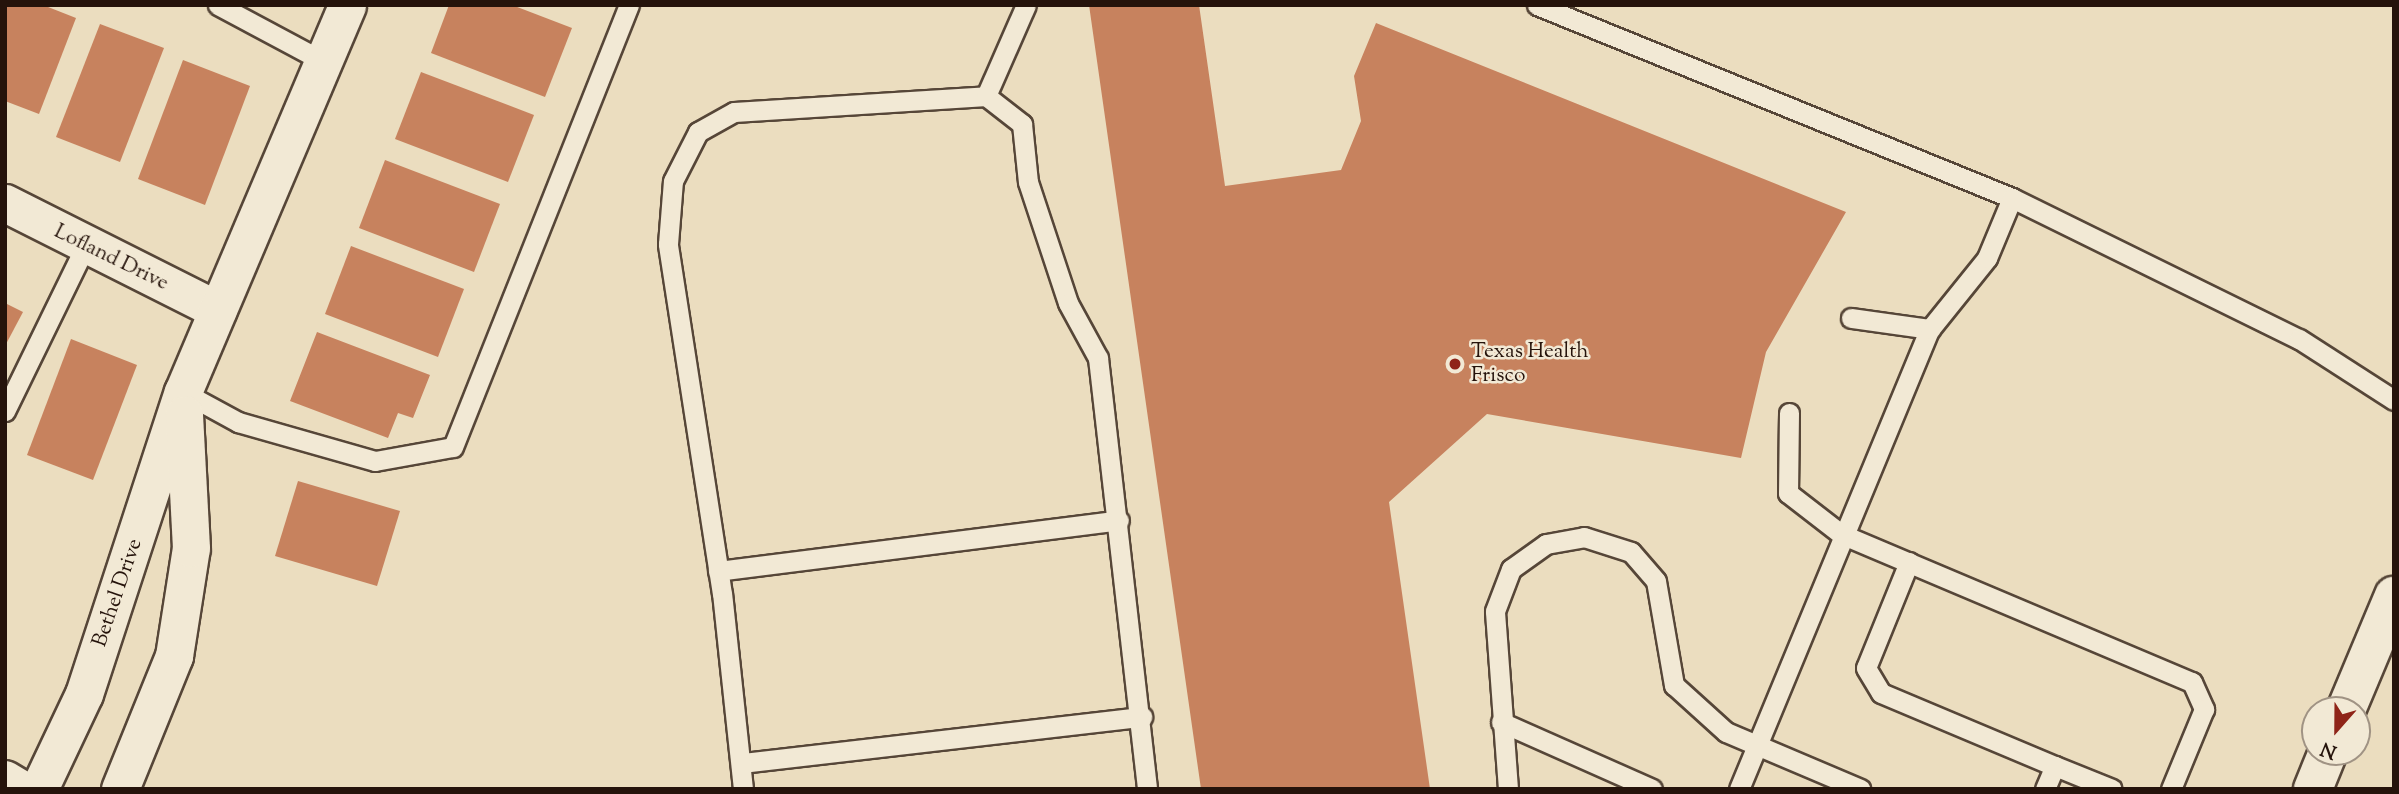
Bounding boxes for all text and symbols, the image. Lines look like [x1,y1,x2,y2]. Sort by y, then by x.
street label: Lofland Drive [50,219,172,297]
place label: Texas Health Frisco [1471,339,1589,389]
marker: Texas Health Frisco [1445,354,1465,374]
street label: Bethel Drive [88,536,148,650]
north arrow [2301,696,2371,766]
text: N [2317,734,2341,765]

